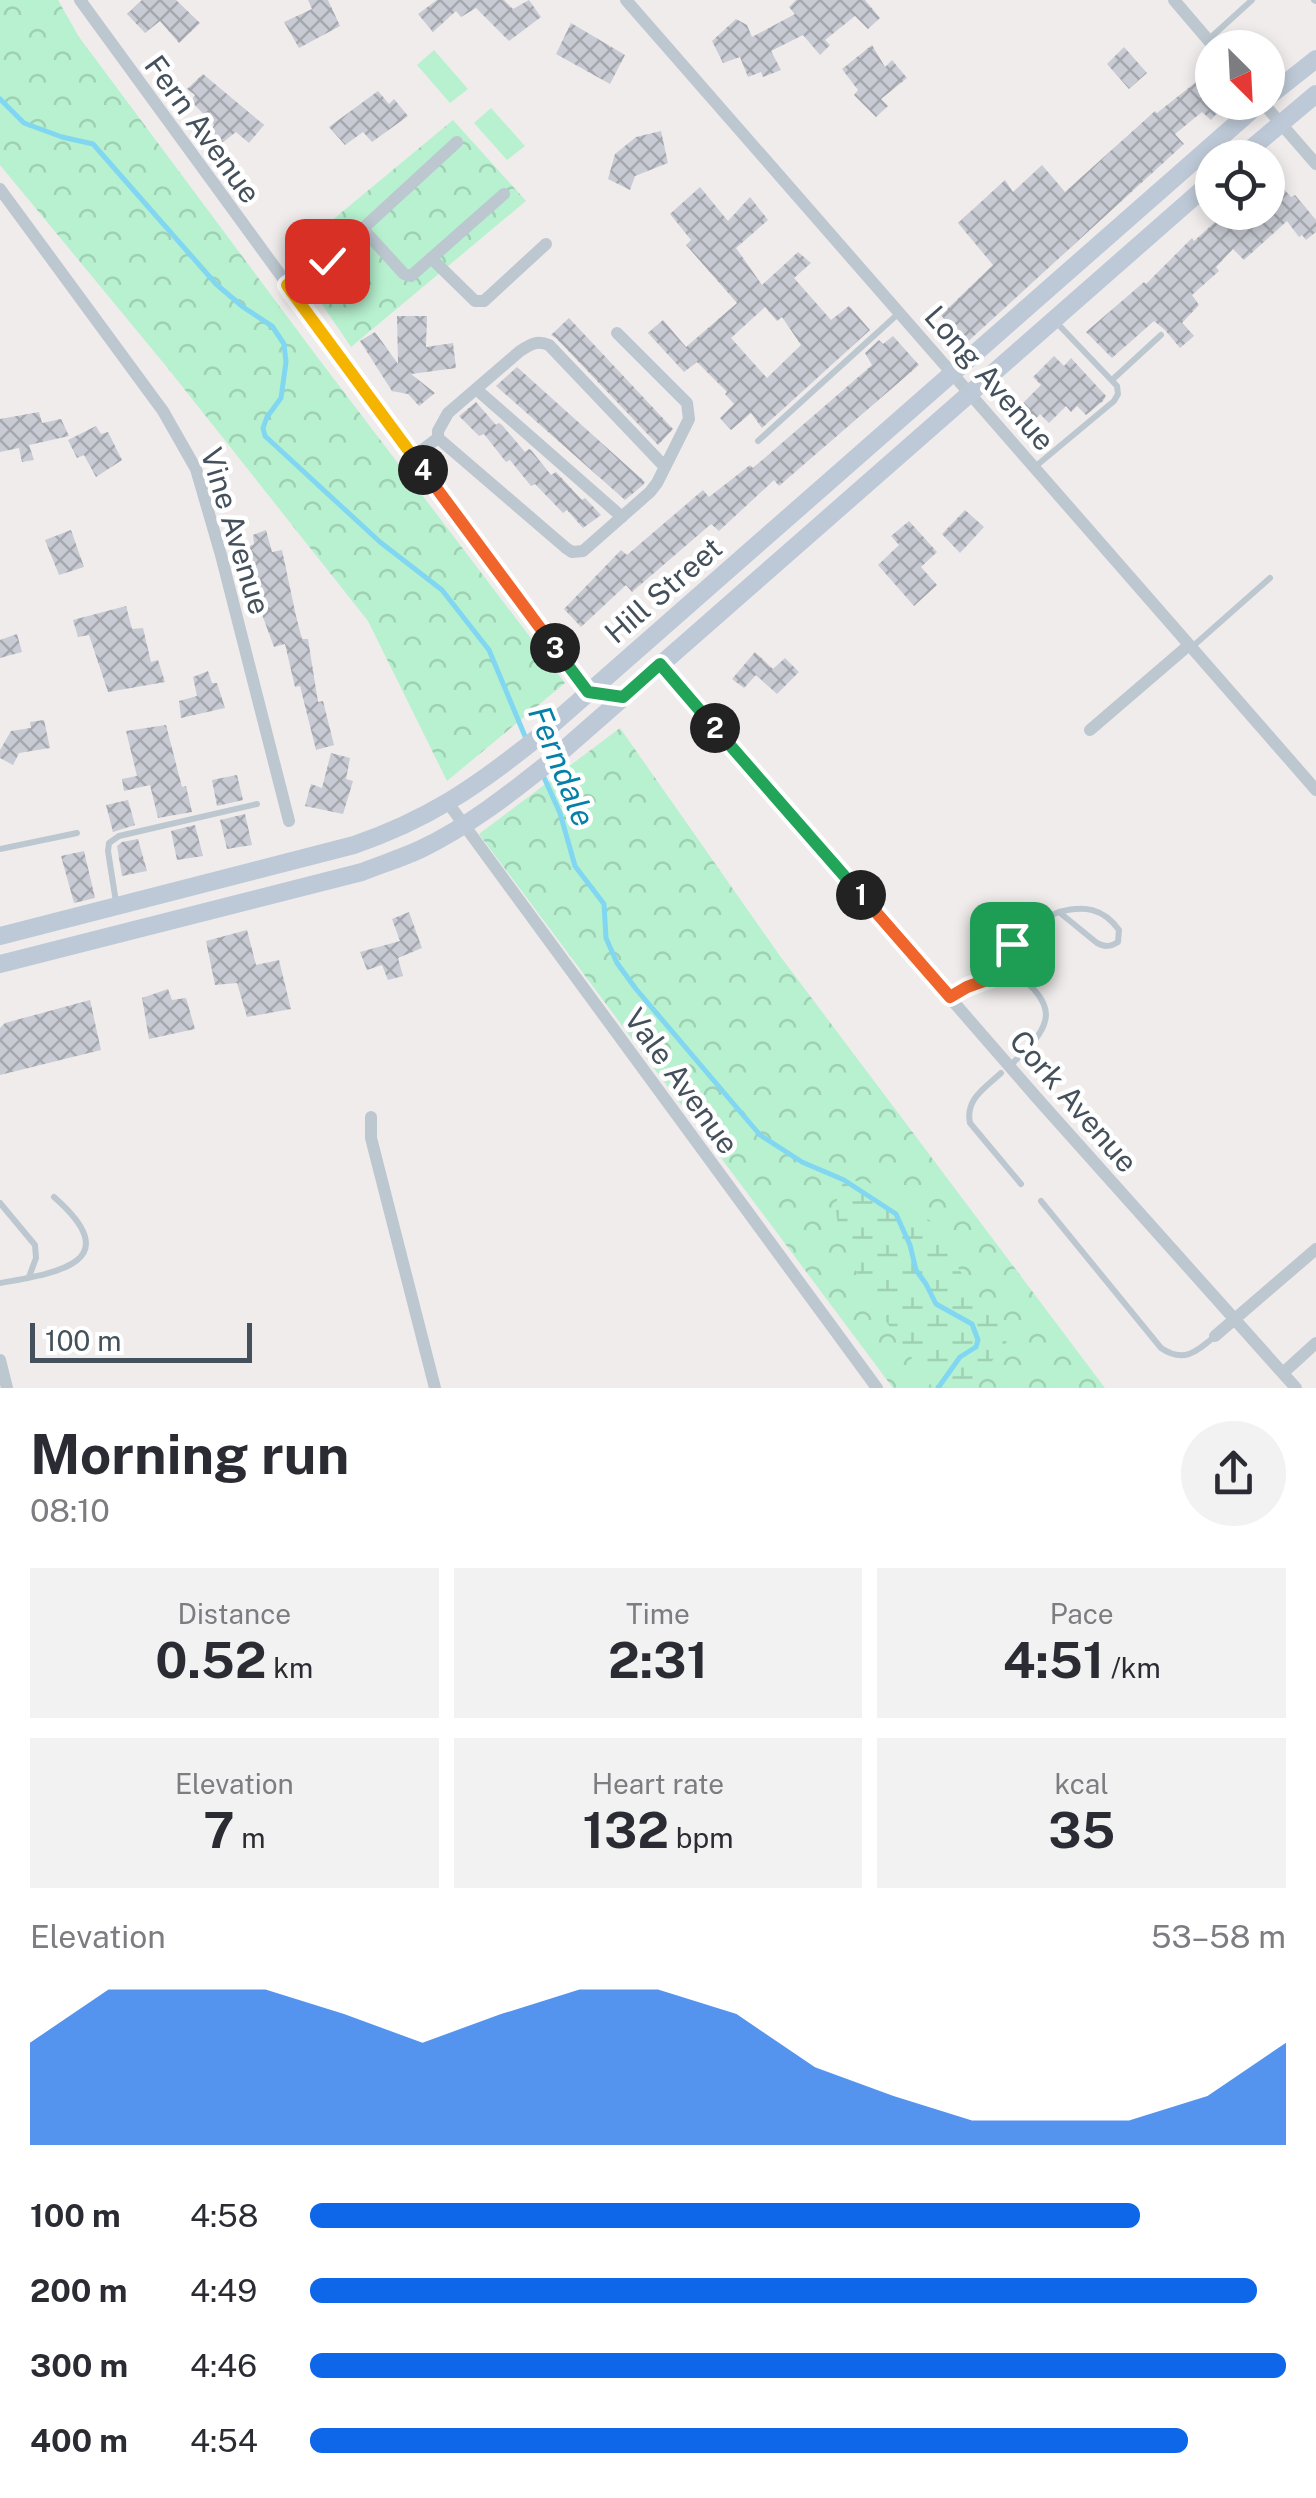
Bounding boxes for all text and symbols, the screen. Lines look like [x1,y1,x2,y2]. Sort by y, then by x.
north arrow [1195,30,1285,120]
map controls [1195,30,1285,230]
street label: Fern Avenue [137,48,269,210]
button: locate [1195,140,1285,230]
pin [285,219,370,304]
icon: check [300,234,355,289]
street label: Long Avenue [917,298,1063,458]
street label: Vine Avenue [194,443,278,619]
pin: 4 [398,445,448,495]
text: 4 [414,453,432,486]
street label: Hill Street [597,529,729,651]
pin: 3 [530,623,580,673]
text: 3 [546,631,564,664]
water label: Ferndale [521,700,603,832]
pin: 2 [690,703,740,753]
text: 2 [706,711,724,744]
pin: 1 [836,870,886,920]
text: 1 [855,878,867,911]
pin [970,902,1055,987]
icon: arrive [985,917,1040,972]
street label: Vale Avenue [617,1001,747,1161]
street label: Cork Avenue [1003,1023,1145,1179]
scale bar [30,1318,252,1362]
text: 100 m [45,1324,122,1357]
button: share [1181,1421,1286,1526]
text: Morning run [30,1422,349,1486]
text: 08:10 [30,1492,110,1529]
text: Distance [178,1597,291,1630]
text: Time [626,1597,690,1630]
text: Pace [1050,1597,1114,1630]
text: 0.52 [155,1630,267,1689]
text: 2:31 [608,1630,708,1689]
text: 4:51 [1003,1630,1104,1689]
text: km [267,1651,313,1684]
text: /km [1104,1651,1161,1684]
text: Elevation [175,1767,294,1800]
text: Heart rate [592,1767,724,1800]
text: kcal [1055,1767,1109,1800]
text: 7 [203,1800,234,1859]
text: 132 [583,1800,669,1859]
text: 35 [1048,1800,1115,1859]
text: m [234,1821,266,1854]
text: bpm [669,1821,733,1854]
text: Elevation [30,1918,166,1955]
text: 53–58 m [1151,1918,1286,1955]
text: 100 m [30,2197,121,2234]
text: 4:58 [190,2197,259,2234]
text: 200 m [30,2272,127,2309]
text: 4:49 [190,2272,257,2309]
text: 300 m [30,2347,128,2384]
text: 4:46 [190,2347,257,2384]
text: 400 m [30,2422,128,2459]
text: 4:54 [190,2422,258,2459]

